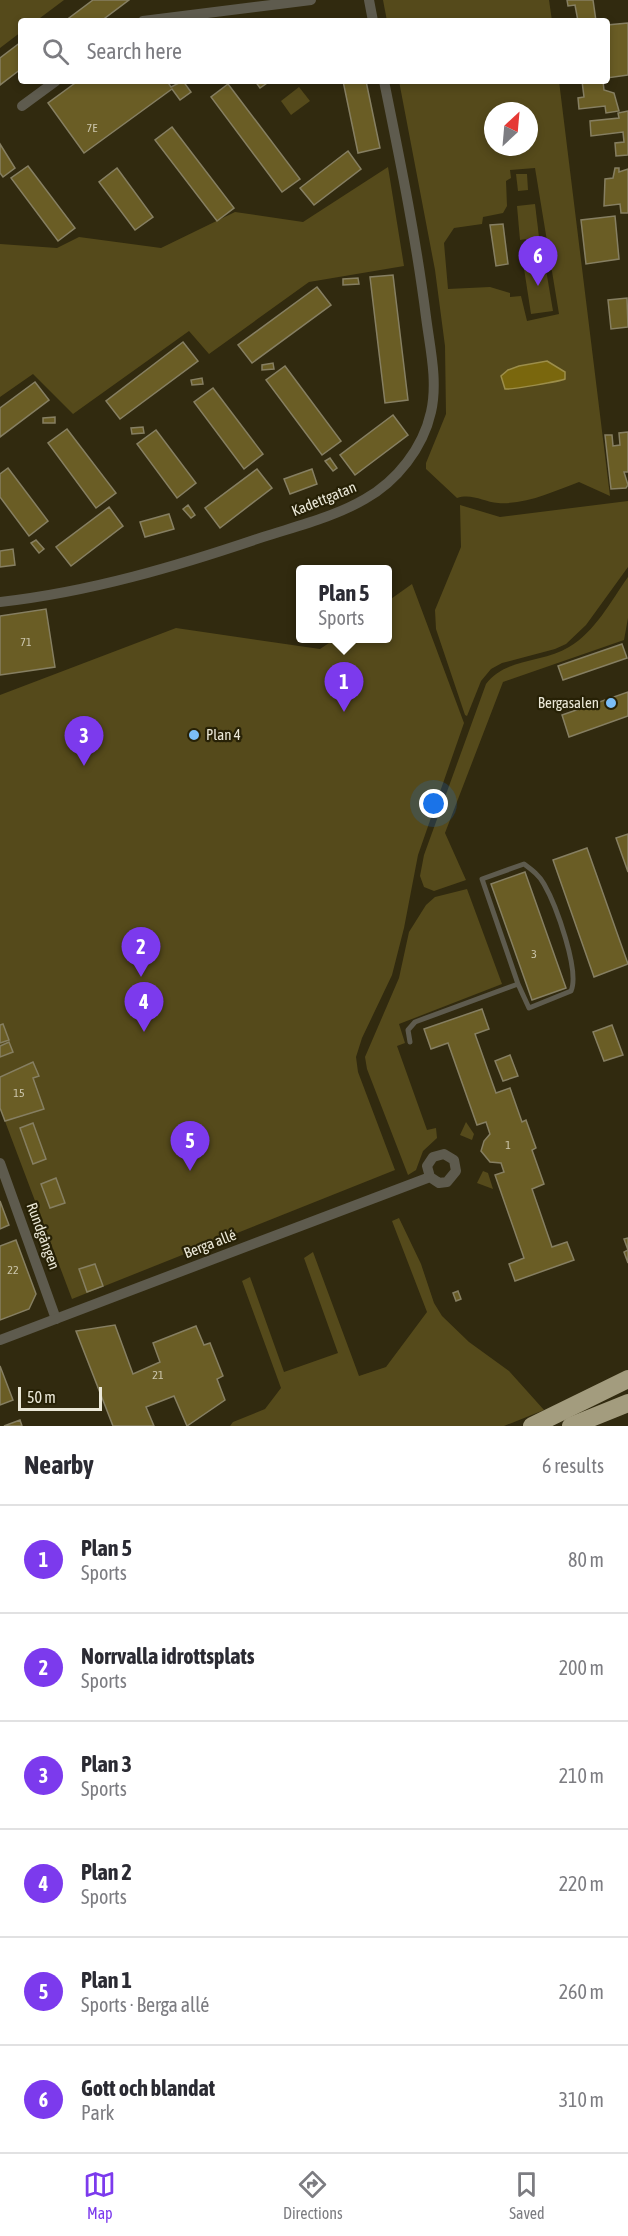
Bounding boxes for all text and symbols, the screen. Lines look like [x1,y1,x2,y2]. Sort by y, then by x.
search box [18,18,610,84]
icon: search [39,35,72,68]
text: Search here [87,38,182,64]
north arrow [484,102,538,156]
house number: 7E [87,121,97,135]
pin: 6 [518,236,558,286]
street label: Kadettgatan [289,478,359,519]
popup [296,565,392,643]
text: Plan 5 [319,580,369,606]
text: Sports [319,606,364,629]
house number: 71 [20,635,32,649]
pin: 1 [324,662,364,712]
place label: Bergasalen [538,694,599,711]
marker: Bergasalen [604,696,618,710]
pin: 3 [64,716,104,766]
place label: Plan 4 [206,726,241,743]
marker: Plan 4 [187,728,201,742]
your location [419,789,448,818]
pin: 2 [122,928,160,977]
house number: 3 [531,947,537,961]
pin: 4 [124,982,164,1032]
house number: 15 [13,1086,25,1100]
pin: 5 [170,1122,210,1171]
house number: 1 [505,1138,511,1152]
street label: Rundgången [24,1200,63,1272]
street label: Berga allé [181,1226,239,1261]
house number: 22 [7,1263,19,1277]
house number: 21 [152,1368,164,1382]
scale bar [18,1384,102,1412]
text: 50 m [27,1388,56,1406]
text: Nearby [24,1450,94,1480]
text: 6 results [542,1454,604,1477]
text: Plan 5 [81,1535,132,1561]
text: 1 [39,1548,48,1571]
text: 80 m [568,1548,604,1571]
text: Sports [81,1561,127,1584]
text: Norrvalla idrottsplats [81,1643,255,1669]
text: 2 [39,1656,48,1679]
text: 200 m [559,1656,604,1679]
text: Sports [81,1669,127,1692]
text: Plan 3 [81,1751,132,1777]
text: 3 [39,1764,48,1787]
text: 210 m [559,1764,604,1787]
text: Sports [81,1777,127,1800]
text: Plan 2 [81,1859,132,1885]
text: 4 [39,1872,48,1895]
text: 220 m [559,1872,604,1895]
text: Sports [81,1885,127,1908]
text: Plan 1 [81,1967,132,1993]
text: 5 [39,1980,48,2003]
text: 260 m [559,1980,604,2003]
text: Sports · Berga allé [81,1993,209,2016]
text: Gott och blandat [81,2075,215,2101]
text: 6 [39,2088,48,2111]
text: 310 m [559,2088,604,2111]
text: Park [81,2101,114,2124]
tab: Map [83,2168,116,2222]
tab: Directions [283,2168,343,2222]
tab: Saved [509,2168,545,2222]

